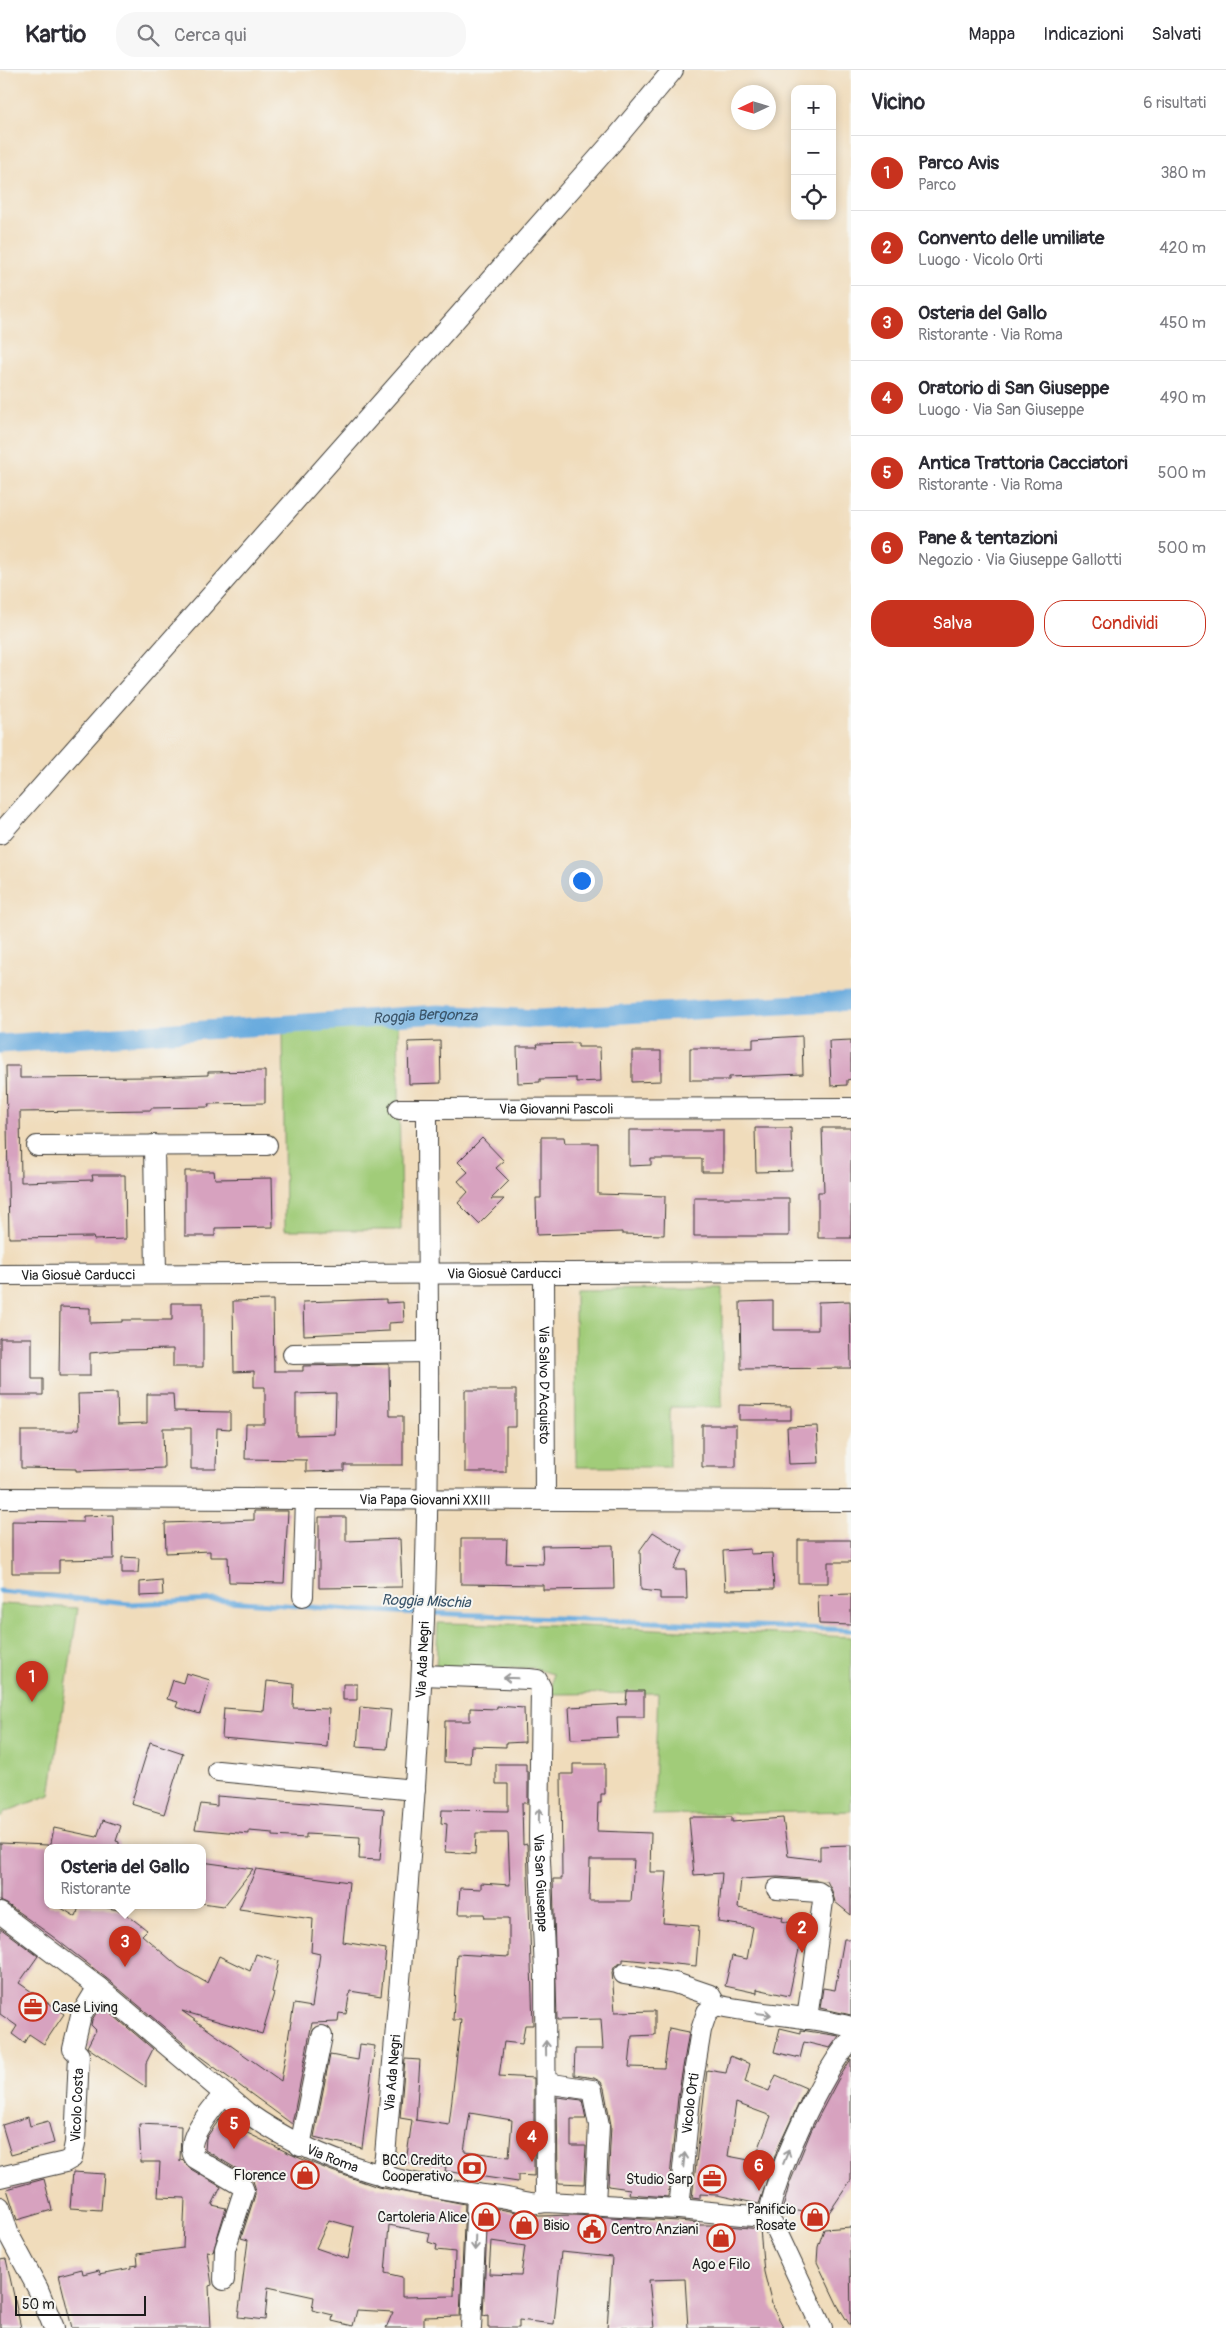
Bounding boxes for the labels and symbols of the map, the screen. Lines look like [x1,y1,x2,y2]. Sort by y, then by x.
north arrow [731,85,776,130]
your location [569,868,595,894]
water label: Roggia Bergonza [372,1005,479,1028]
street label: Via Giovanni Pascoli [499,1101,614,1118]
street label: Via Giosuè Carducci [447,1265,561,1282]
street label: Via Giosuè Carducci [21,1267,135,1284]
street label: Via Salvo D'Acquisto [535,1326,553,1445]
street label: Via Papa Giovanni XXIII [359,1491,491,1509]
water label: Roggia Mischia [381,1590,472,1613]
street label: Via Ada Negri [412,1621,433,1699]
pin: 1 [16,1661,48,1702]
one-way arrow [504,1673,520,1683]
one-way arrow [534,1808,544,1824]
street label: Via San Giuseppe [530,1834,551,1932]
pin: 2 [786,1912,818,1953]
pin: 3 [109,1926,141,1967]
office icon: Case Living [18,1992,48,2022]
place label: Case Living [52,1999,118,2016]
one-way arrow [756,2009,772,2019]
street label: Via Ada Negri [381,2033,404,2112]
one-way arrow [541,2041,551,2057]
street label: Vicolo Costa [67,2068,87,2143]
street label: Vicolo Orti [678,2071,703,2135]
pin: 5 [218,2108,250,2149]
pin: 4 [516,2121,548,2162]
street label: Via Roma [304,2141,361,2176]
pin: 6 [743,2150,775,2191]
one-way arrow [782,2150,791,2165]
place label: BCC Credito Cooperativo [382,2152,453,2185]
one-way arrow [679,2152,689,2168]
bank icon: BCC Credito Cooperativo [457,2153,487,2183]
shop icon: Florence [290,2160,320,2190]
office icon: Studio Sarp [697,2164,727,2194]
place label: Florence [233,2167,286,2184]
place label: Studio Sarp [626,2171,693,2188]
place label: Panificio Rosate [747,2201,796,2234]
shop icon: Cartoleria Alice [471,2202,501,2232]
shop icon: Panificio Rosate [800,2202,830,2232]
place label: Cartoleria Alice [377,2209,467,2226]
shop icon: Bisio [509,2210,539,2240]
public building icon: Centro Anziani [577,2214,607,2244]
place label: Bisio [543,2217,570,2234]
place label: Centro Anziani [611,2221,699,2238]
shop icon: Ago e Filo [706,2223,736,2253]
one-way arrow [470,2235,479,2251]
place label: Ago e Filo [692,2256,751,2273]
scale bar [15,2293,146,2316]

